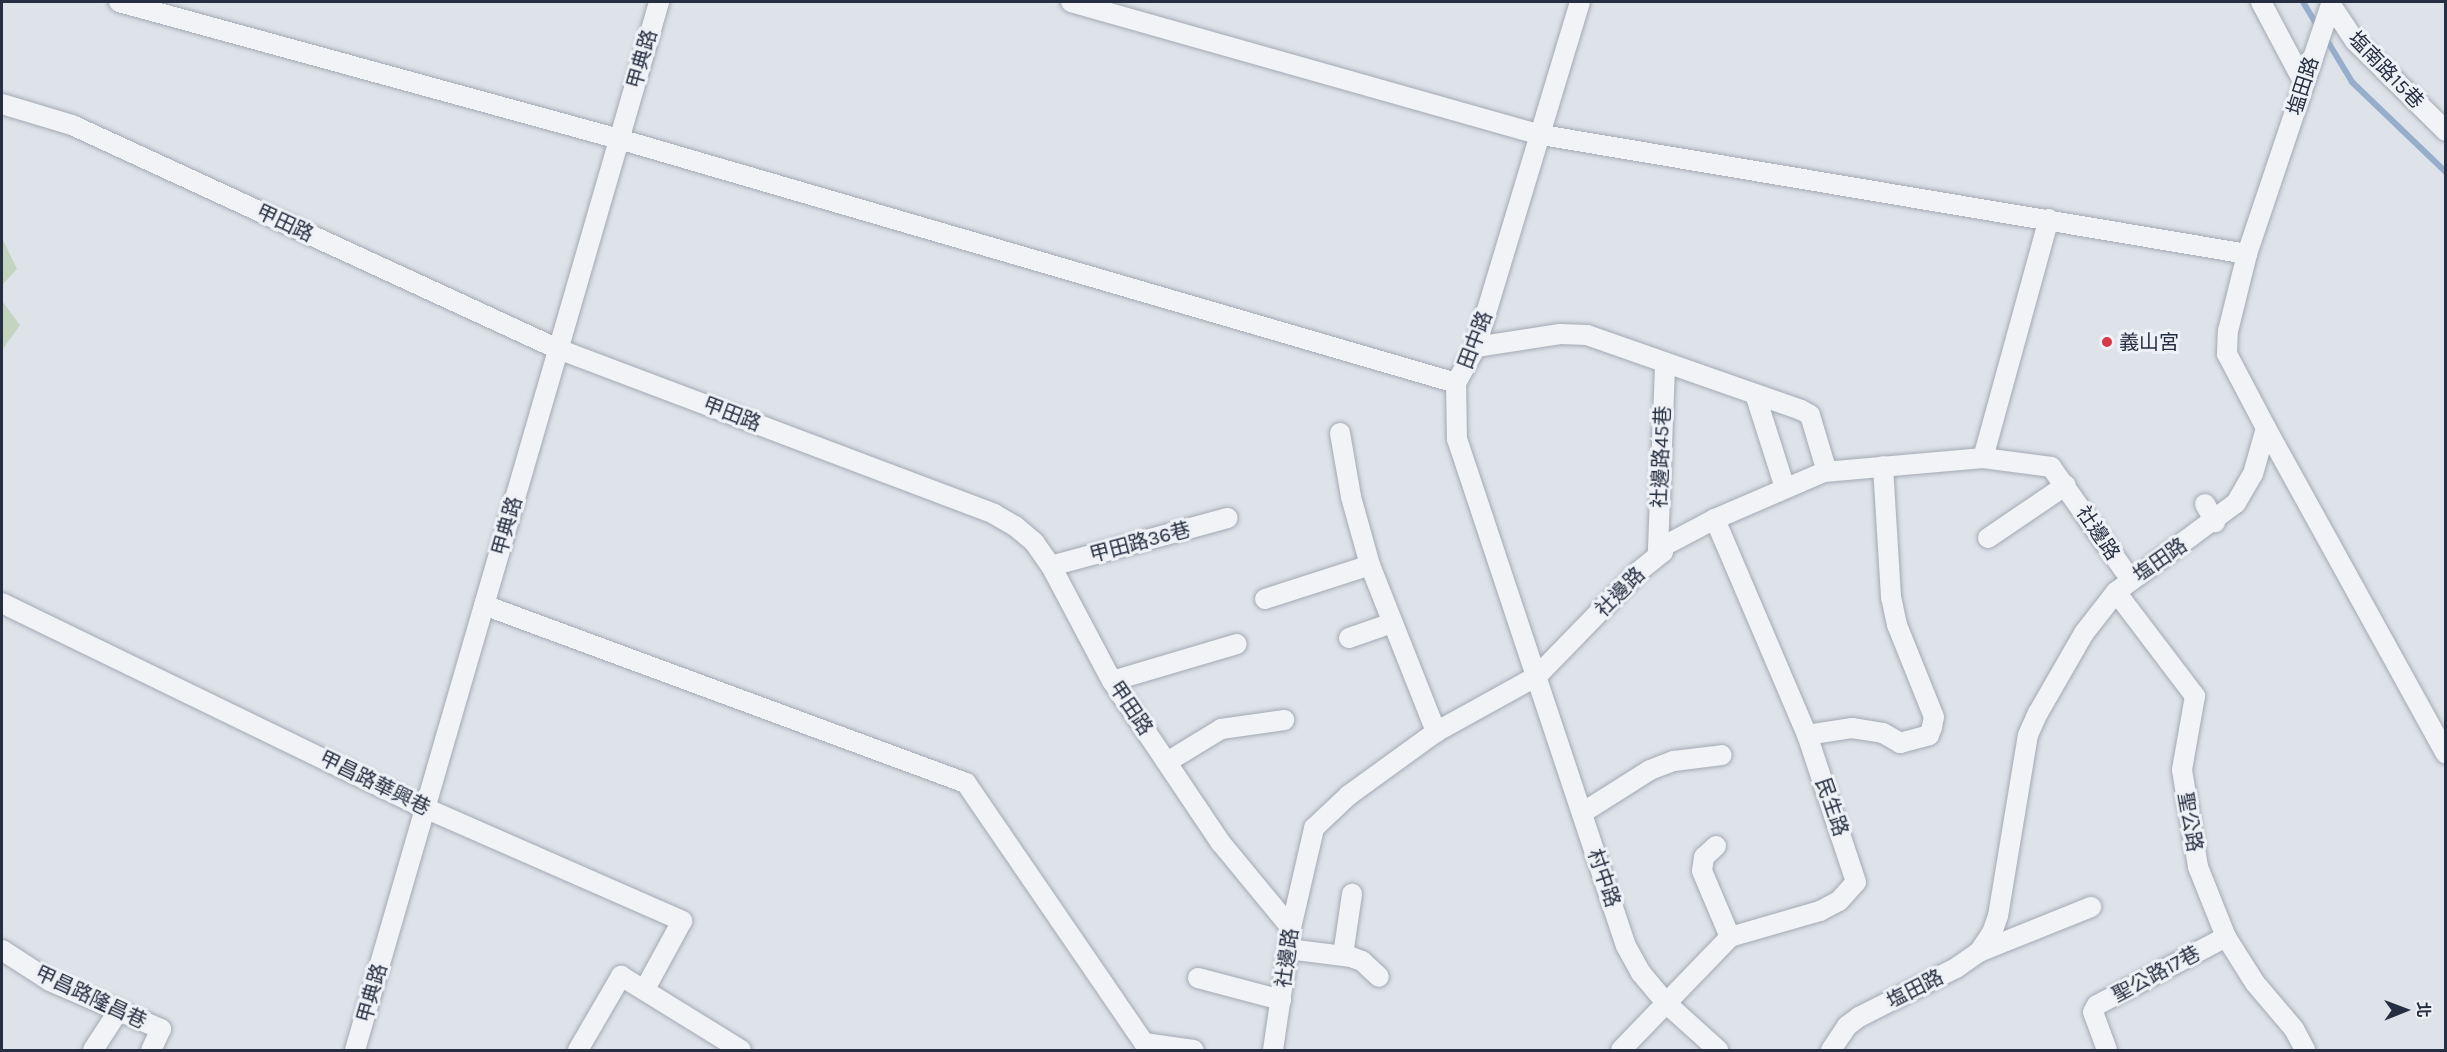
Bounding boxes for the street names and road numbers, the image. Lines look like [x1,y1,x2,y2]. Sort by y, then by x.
street label: 塩南路15巷 [2343,26,2429,114]
street label: 甲典路 [622,27,662,91]
street label: 塩田路 [2282,54,2324,118]
street label: 甲田路 [253,199,317,247]
street label: 田中路 [1453,308,1497,372]
street label: 甲田路 [700,392,764,436]
street label: 社邊路45巷 [1647,405,1675,509]
street label: 甲典路 [487,494,527,558]
street label: 社邊路 [2071,501,2125,565]
street label: 甲田路36巷 [1087,517,1193,567]
street label: 塩田路 [2129,533,2191,587]
street label: 社邊路 [1590,562,1650,622]
street label: 甲田路 [1104,676,1158,740]
street label: 甲昌路華興巷 [316,746,434,820]
street label: 民生路 [1811,775,1853,839]
street label: 聖公路 [2173,790,2207,854]
street label: 村中路 [1583,846,1625,910]
street label: 社邊路 [1271,927,1303,989]
street label: 聖公路17巷 [2108,941,2204,1007]
street label: 甲昌路隆昌巷 [32,961,150,1033]
street label: 甲典路 [352,961,392,1025]
street label: 塩田路 [1883,965,1947,1013]

